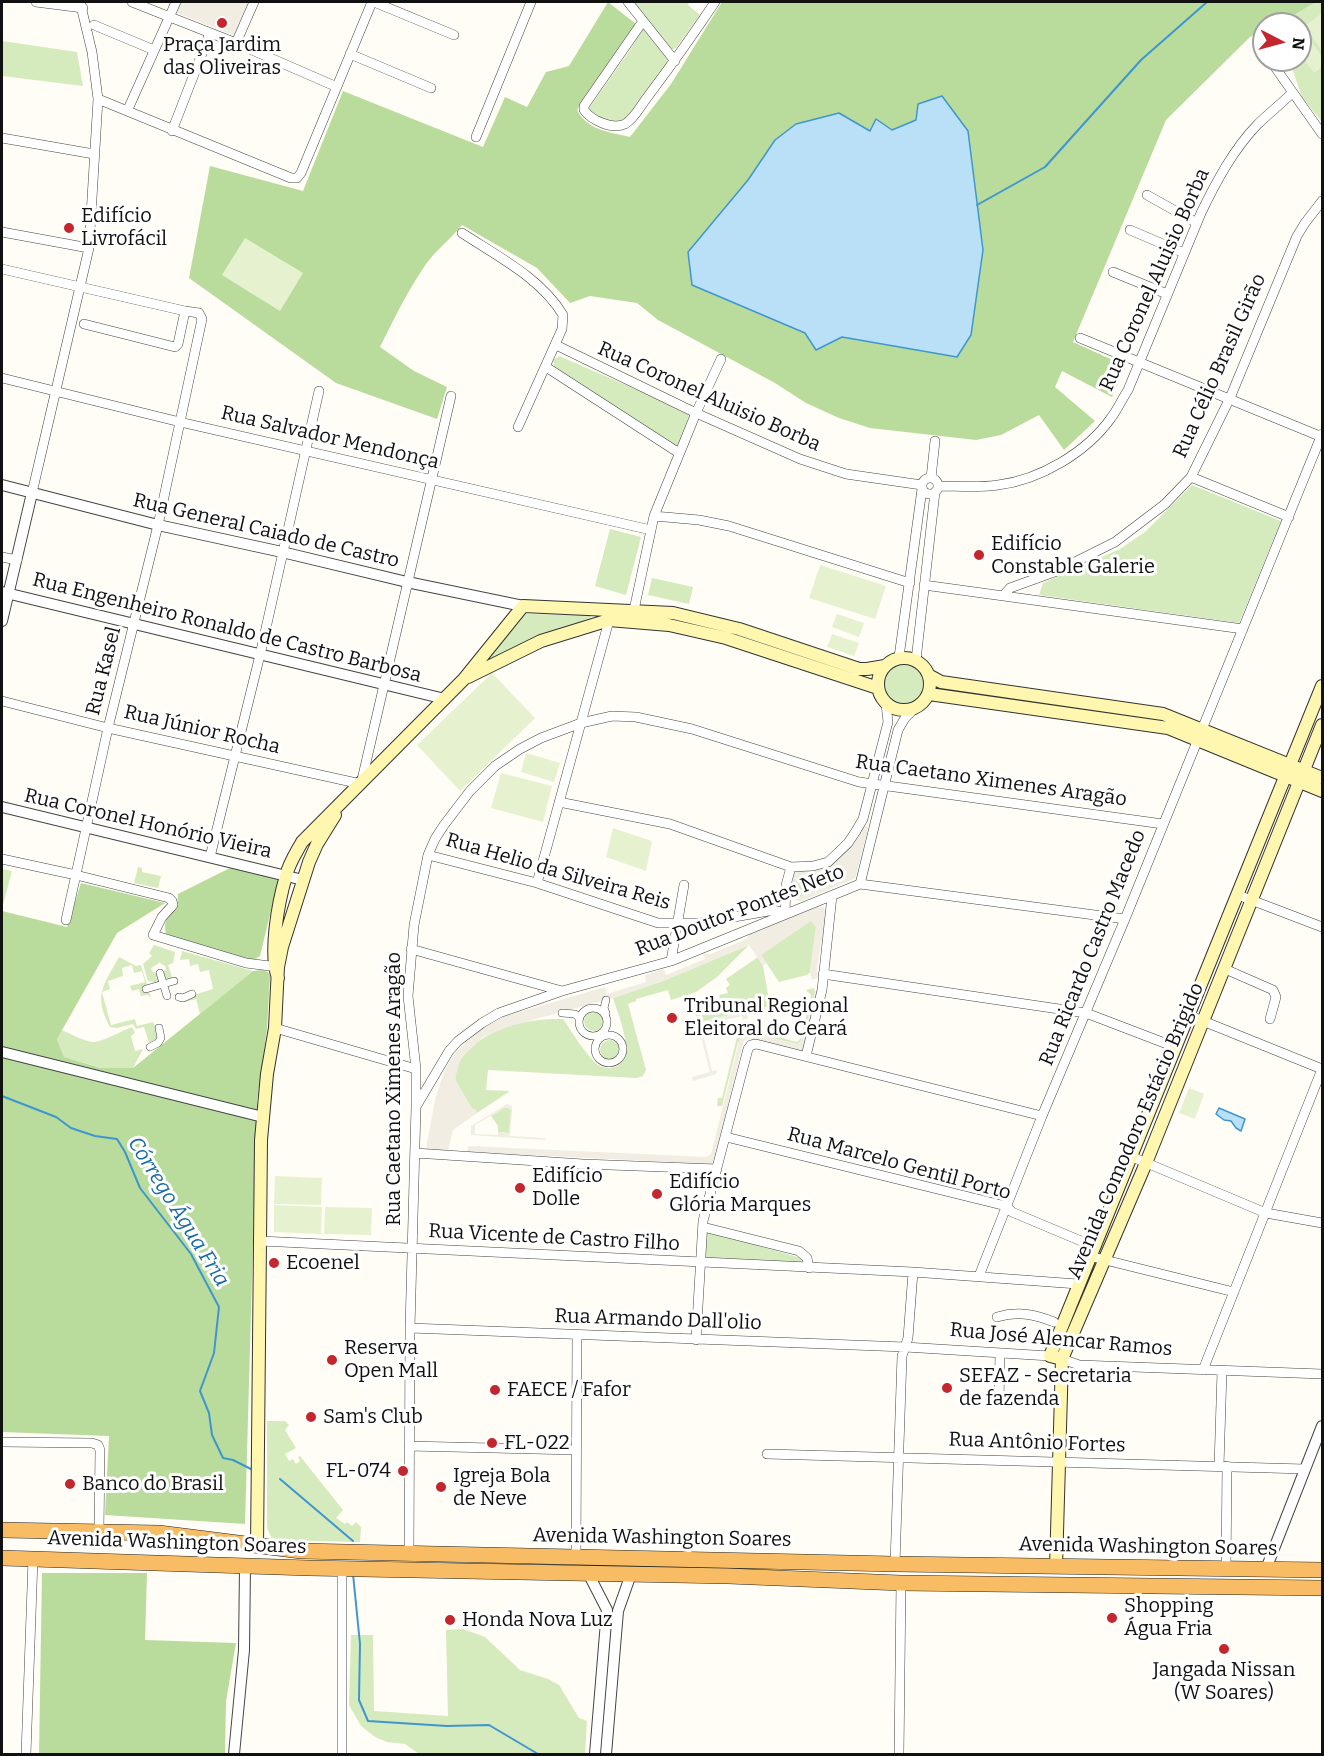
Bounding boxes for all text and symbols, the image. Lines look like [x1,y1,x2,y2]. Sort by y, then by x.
north arrow [1252,12,1312,72]
marker: Praça Jardim das Oliveiras [215,16,229,30]
place label: Praça Jardim das Oliveiras [163,33,281,80]
text: N [1288,37,1309,51]
street label: Rua Coronel Aluisio Borba [1095,165,1215,395]
place label: Edifício Livrofácil [81,204,167,251]
marker: Edifício Livrofácil [62,221,76,235]
street label: Rua Célio Brasil Girão [1169,270,1271,462]
street label: Rua Coronel Aluisio Borba [594,337,824,457]
street label: Rua Salvador Mendonça [219,401,441,475]
street label: Rua General Caiado de Castro [130,489,402,573]
place label: Edifício Constable Galerie [991,532,1155,579]
marker: Edifício Constable Galerie [972,548,986,562]
street label: Rua Engenheiro Ronaldo de Castro Barbosa [30,568,424,688]
street label: Rua Kasel [81,624,127,718]
street label: Rua Júnior Rocha [122,700,282,760]
street label: Rua Caetano Ximenes Aragão [854,750,1128,812]
street label: Rua Coronel Honório Vieira [22,784,274,864]
street label: Rua Ricardo Castro Macedo [1035,827,1151,1069]
street label: Rua Helio da Silveira Reis [443,828,673,916]
street label: Rua Doutor Pontes Neto [632,860,848,962]
street label: Rua Caetano Ximenes Aragão [382,952,406,1226]
street label: Avenida Comodoro Estácio Brigido [1063,979,1209,1283]
place label: Tribunal Regional Eleitoral do Ceará [684,994,849,1041]
marker: Tribunal Regional Eleitoral do Ceará [665,1011,679,1025]
street label: Rua Marcelo Gentil Porto [784,1123,1014,1205]
water label: Córrego Água Fria [122,1132,234,1292]
place label: Edifício Dolle [532,1164,603,1211]
place label: Edifício Glória Marques [669,1170,811,1217]
marker: Edifício Dolle [513,1181,527,1195]
marker: Edifício Glória Marques [650,1187,664,1201]
street label: Rua Vicente de Castro Filho [428,1219,680,1257]
place label: Ecoenel [286,1251,360,1275]
marker: Ecoenel [267,1256,281,1270]
street label: Rua Armando Dall'olio [554,1304,762,1336]
street label: Rua José Alencar Ramos [949,1318,1173,1362]
place label: Reserva Open Mall [344,1336,438,1383]
marker: Reserva Open Mall [325,1353,339,1367]
place label: SEFAZ - Secretaria de fazenda [959,1364,1132,1411]
place label: FAECE / Fafor [507,1378,631,1402]
marker: SEFAZ - Secretaria de fazenda [940,1381,954,1395]
marker: FAECE / Fafor [488,1383,502,1397]
place label: Sam's Club [323,1405,423,1429]
marker: Sam's Club [304,1410,318,1424]
street label: Rua Antônio Fortes [948,1428,1126,1458]
place label: FL-022 [504,1431,570,1455]
marker: FL-022 [485,1436,499,1450]
place label: FL-074 [326,1459,391,1483]
marker: FL-074 [396,1464,410,1478]
place label: Igreja Bola de Neve [453,1464,551,1511]
place label: Banco do Brasil [82,1472,224,1496]
marker: Banco do Brasil [63,1477,77,1491]
marker: Igreja Bola de Neve [434,1480,448,1494]
street label: Avenida Washington Soares [532,1524,792,1552]
street label: Avenida Washington Soares [47,1526,307,1560]
street label: Avenida Washington Soares [1018,1533,1278,1561]
place label: Shopping Água Fria [1124,1594,1214,1641]
place label: Honda Nova Luz [462,1608,613,1632]
marker: Shopping Água Fria [1105,1611,1119,1625]
marker: Honda Nova Luz [443,1613,457,1627]
marker: Jangada Nissan (W Soares) [1217,1642,1231,1656]
place label: Jangada Nissan (W Soares) [1153,1658,1295,1705]

